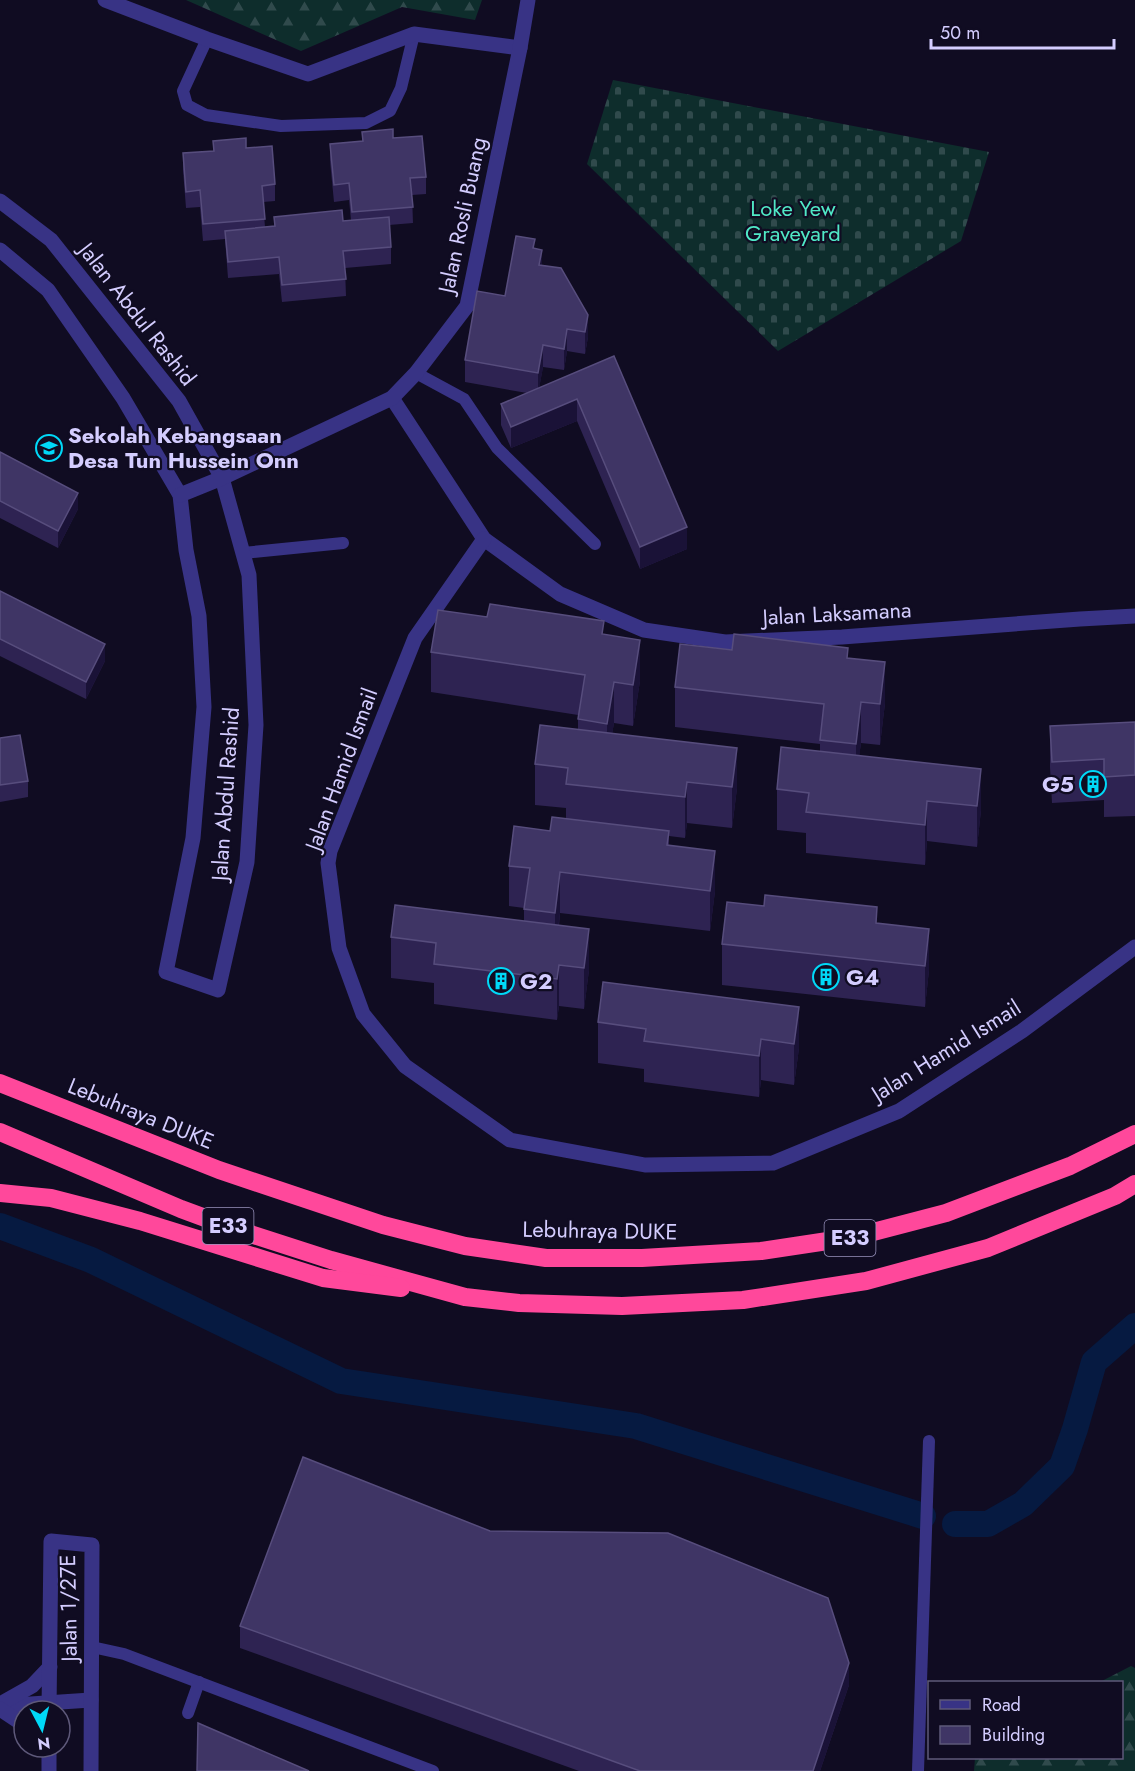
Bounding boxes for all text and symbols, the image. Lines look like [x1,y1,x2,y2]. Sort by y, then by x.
scale bar [931,12,1114,50]
text: 50 m [940,20,980,46]
street label: Jalan Rosli Buang [429,134,494,299]
park label: Loke Yew Graveyard [745,192,841,249]
street label: Jalan Abdul Rashid [70,233,204,392]
place label: Sekolah Kebangsaan Desa Tun Hussein Onn [68,419,299,476]
school or university icon: Sekolah Kebangsaan Desa Tun Hussein Onn [34,433,64,463]
street label: Jalan Laksamana [759,593,912,633]
street label: Jalan Hamid Ismail [296,683,385,858]
street label: Jalan Abdul Rashid [203,706,247,885]
place label: G5 [1042,768,1074,800]
building icon: G5 [1078,769,1108,799]
place label: G4 [846,961,879,993]
building icon: G4 [811,962,841,992]
place label: G2 [520,965,552,997]
building icon: G2 [486,966,516,996]
street label: Jalan Hamid Ismail [863,991,1027,1110]
street label: Lebuhraya DUKE [63,1069,219,1157]
road number: E33 [202,1208,254,1244]
street label: Lebuhraya DUKE [522,1213,678,1247]
road number: E33 [824,1220,876,1256]
street label: Jalan 1/27E [51,1554,85,1665]
legend [928,1681,1123,1759]
text: Road [982,1692,1021,1718]
north arrow [12,1699,72,1759]
text: Building [982,1722,1045,1748]
text: N [36,1731,51,1756]

